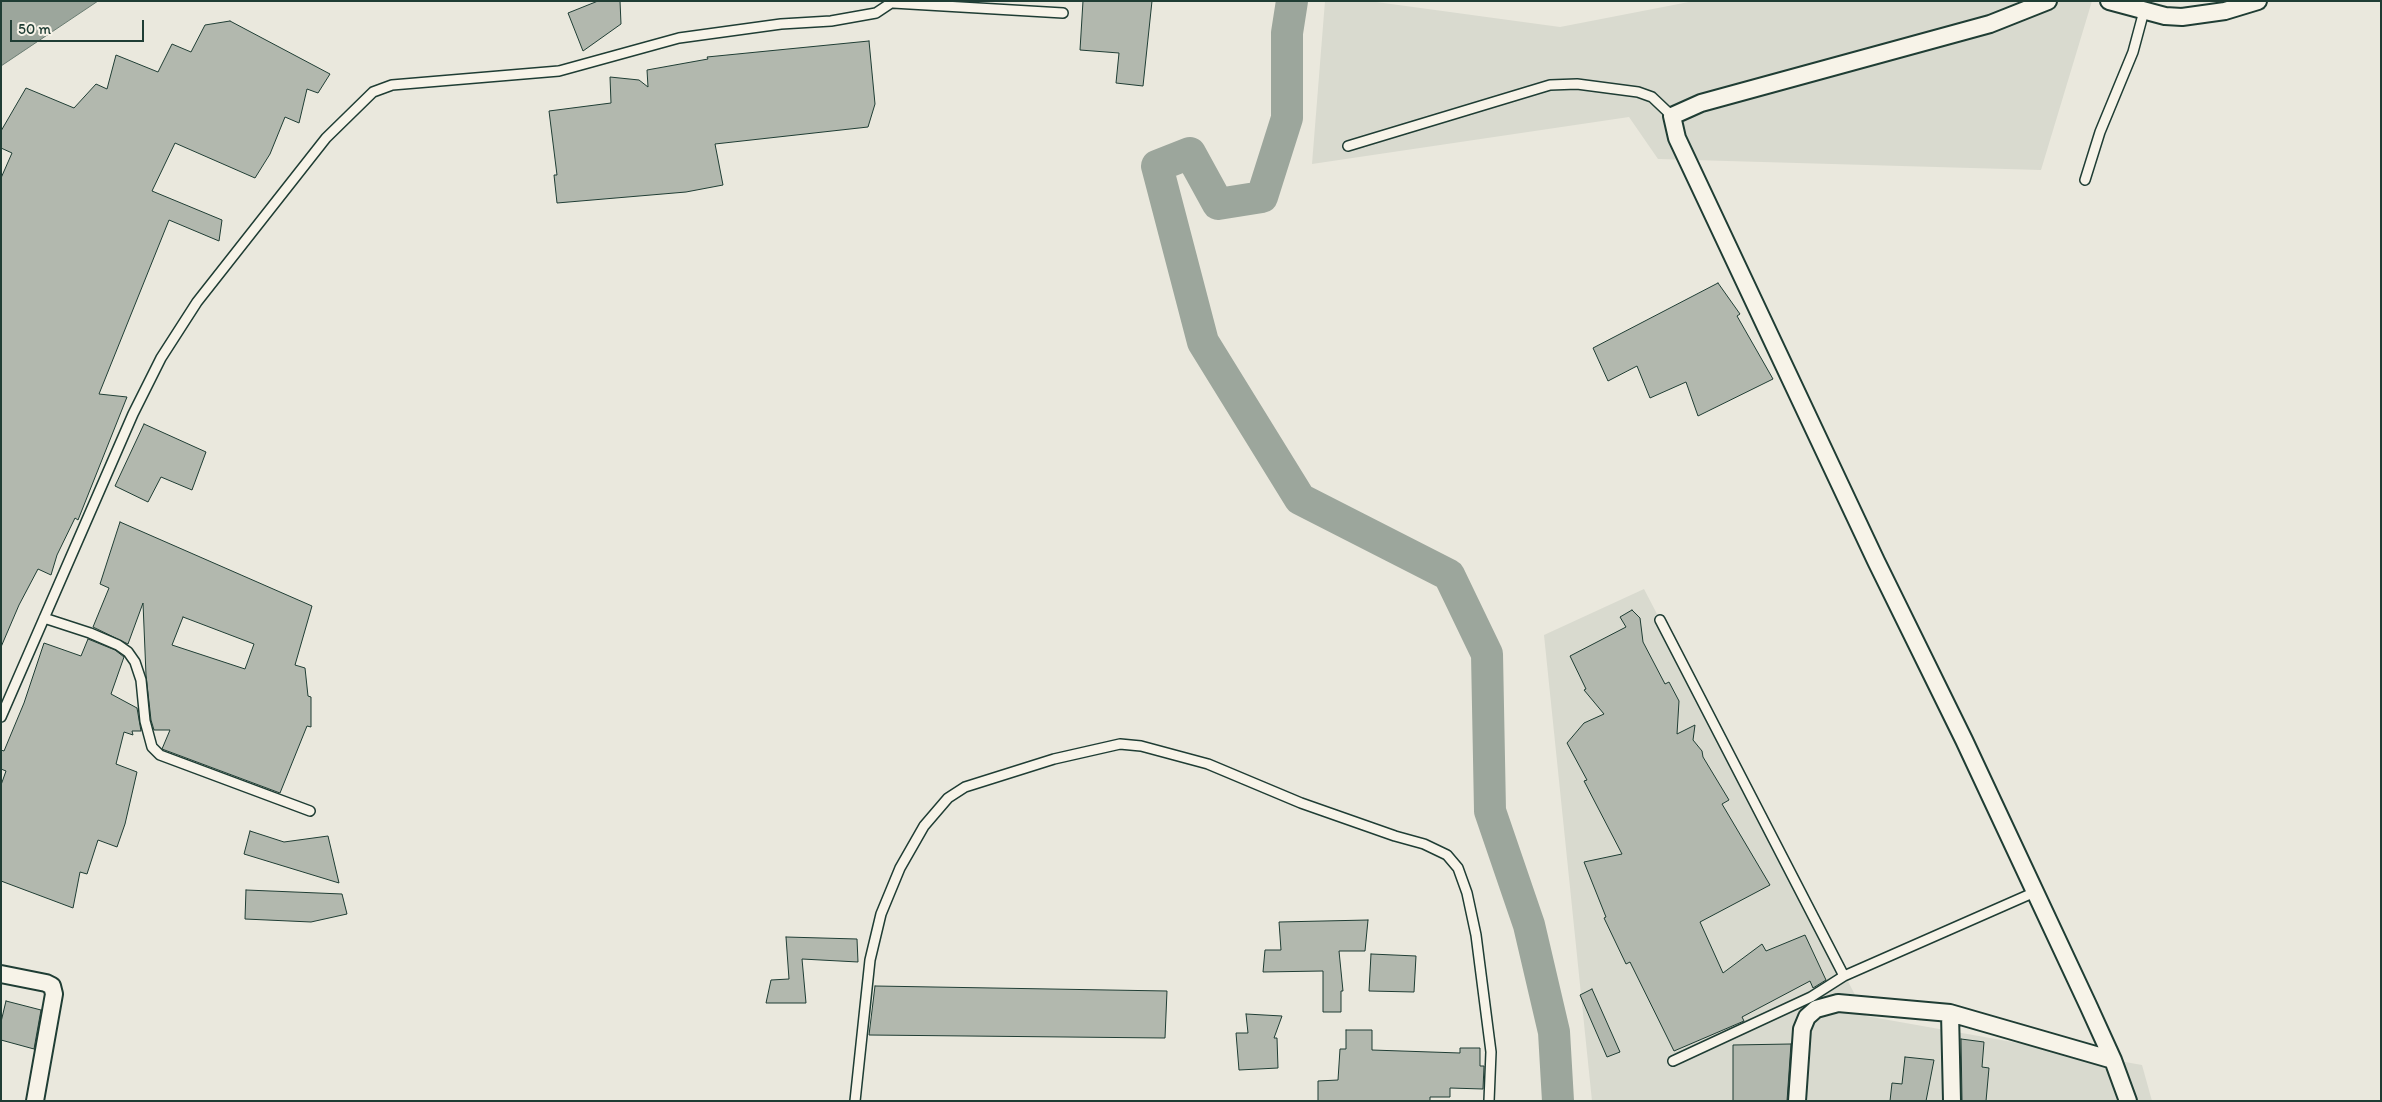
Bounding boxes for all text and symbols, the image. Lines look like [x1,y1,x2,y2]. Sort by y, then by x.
scale bar [12,10,146,42]
text: 50 m [18,20,51,38]

